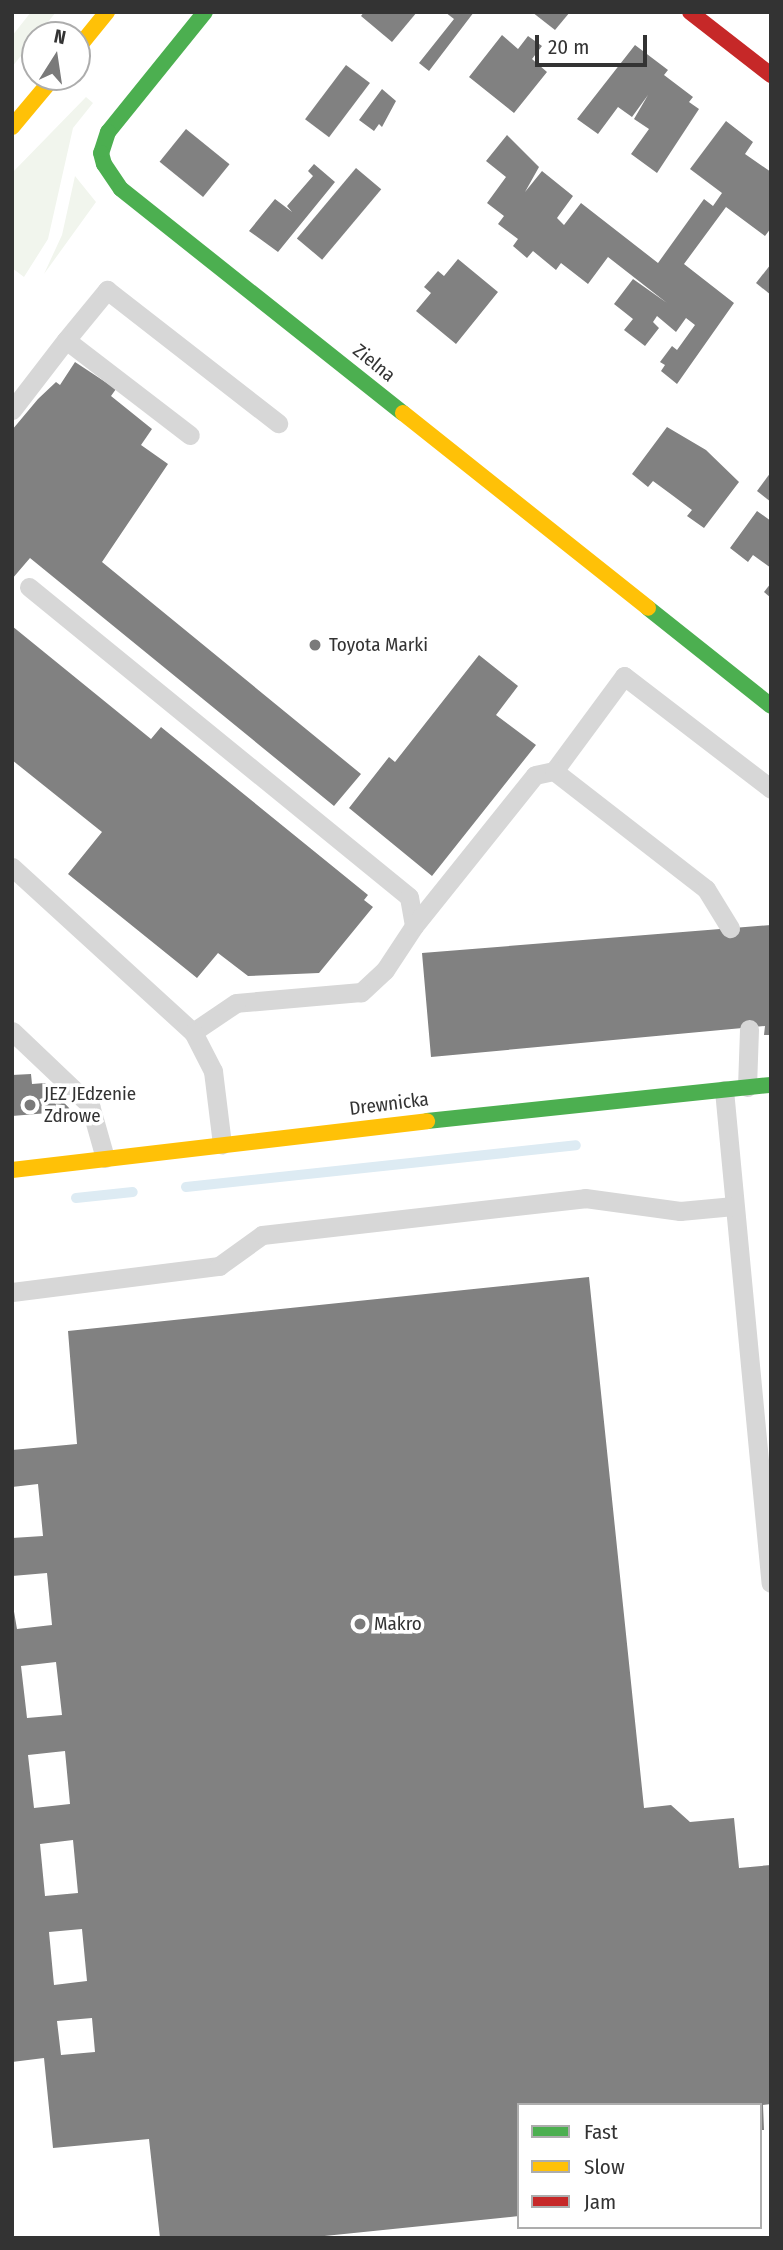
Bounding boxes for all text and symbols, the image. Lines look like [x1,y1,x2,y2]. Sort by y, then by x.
north arrow [21,21,91,91]
scale bar [538,21,650,65]
text: N [52,24,68,49]
text: 20 m [548,34,589,60]
street label: Zielna [348,339,400,387]
place label: Toyota Marki [329,634,428,656]
marker: Toyota Marki [307,637,323,653]
place label: JEZ JEdzenie Zdrowe [44,1083,136,1127]
street label: Drewnicka [348,1088,430,1120]
marker: JEZ JEdzenie Zdrowe [22,1097,38,1113]
place label: Makro [374,1613,422,1635]
marker: Makro [352,1616,368,1632]
legend [517,2103,762,2229]
text: Fast [584,2119,618,2145]
text: Slow [584,2154,625,2180]
text: Jam [584,2189,616,2215]

